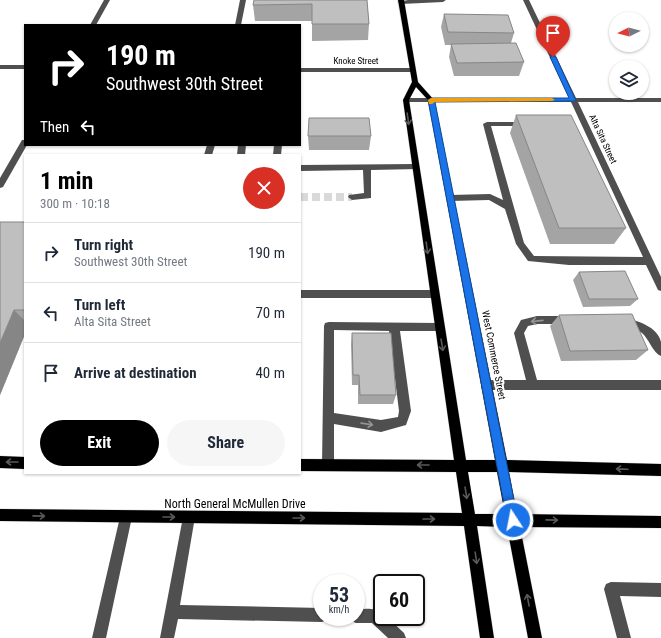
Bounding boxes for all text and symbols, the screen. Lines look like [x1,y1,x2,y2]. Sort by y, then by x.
north arrow [609,12,649,52]
map controls [609,12,649,100]
pin [536,16,570,57]
icon: arrive [542,22,564,44]
text: 190 m [106,39,176,72]
icon: right [40,40,92,92]
street label: Knoke Street [333,56,379,66]
button: layers [609,60,649,100]
text: Southwest 30th Street [106,73,263,94]
one-way arrow [404,112,412,125]
street label: Alta Sita Street [587,113,619,166]
icon: left [77,116,99,138]
text: Then [40,118,69,136]
text: 1 min [40,167,93,195]
button: close [243,167,285,209]
text: 300 m · 10:18 [40,196,110,211]
text: Turn right [74,236,133,254]
one-way arrow [423,241,431,254]
icon: right [40,242,62,264]
text: 190 m [248,244,285,262]
text: Southwest 30th Street [74,254,187,269]
text: Turn left [74,296,125,314]
icon: left [40,302,62,324]
text: 70 m [255,304,285,322]
street label: West Commerce Street [480,310,508,400]
text: Alta Sita Street [74,314,151,329]
one-way arrow [531,317,544,325]
one-way arrow [438,338,446,351]
icon: arrive [40,362,62,384]
text: Arrive at destination [74,364,197,382]
text: 40 m [255,364,285,382]
button: Exit [40,420,159,466]
button: Share [167,420,285,466]
one-way arrow [360,420,373,428]
one-way arrow [6,458,19,466]
one-way arrow [417,461,430,469]
one-way arrow [616,465,629,473]
one-way arrow [462,486,470,499]
street label: North General McMullen Drive [164,497,306,511]
position arrow [492,499,534,541]
one-way arrow [32,512,45,520]
one-way arrow [162,513,175,521]
one-way arrow [292,514,305,522]
one-way arrow [422,515,435,523]
one-way arrow [545,516,558,524]
one-way arrow [472,551,480,564]
speed limit sign: 60 [373,574,425,626]
text: 53 [329,583,349,607]
one-way arrow [524,594,532,607]
text: km/h [329,604,349,615]

